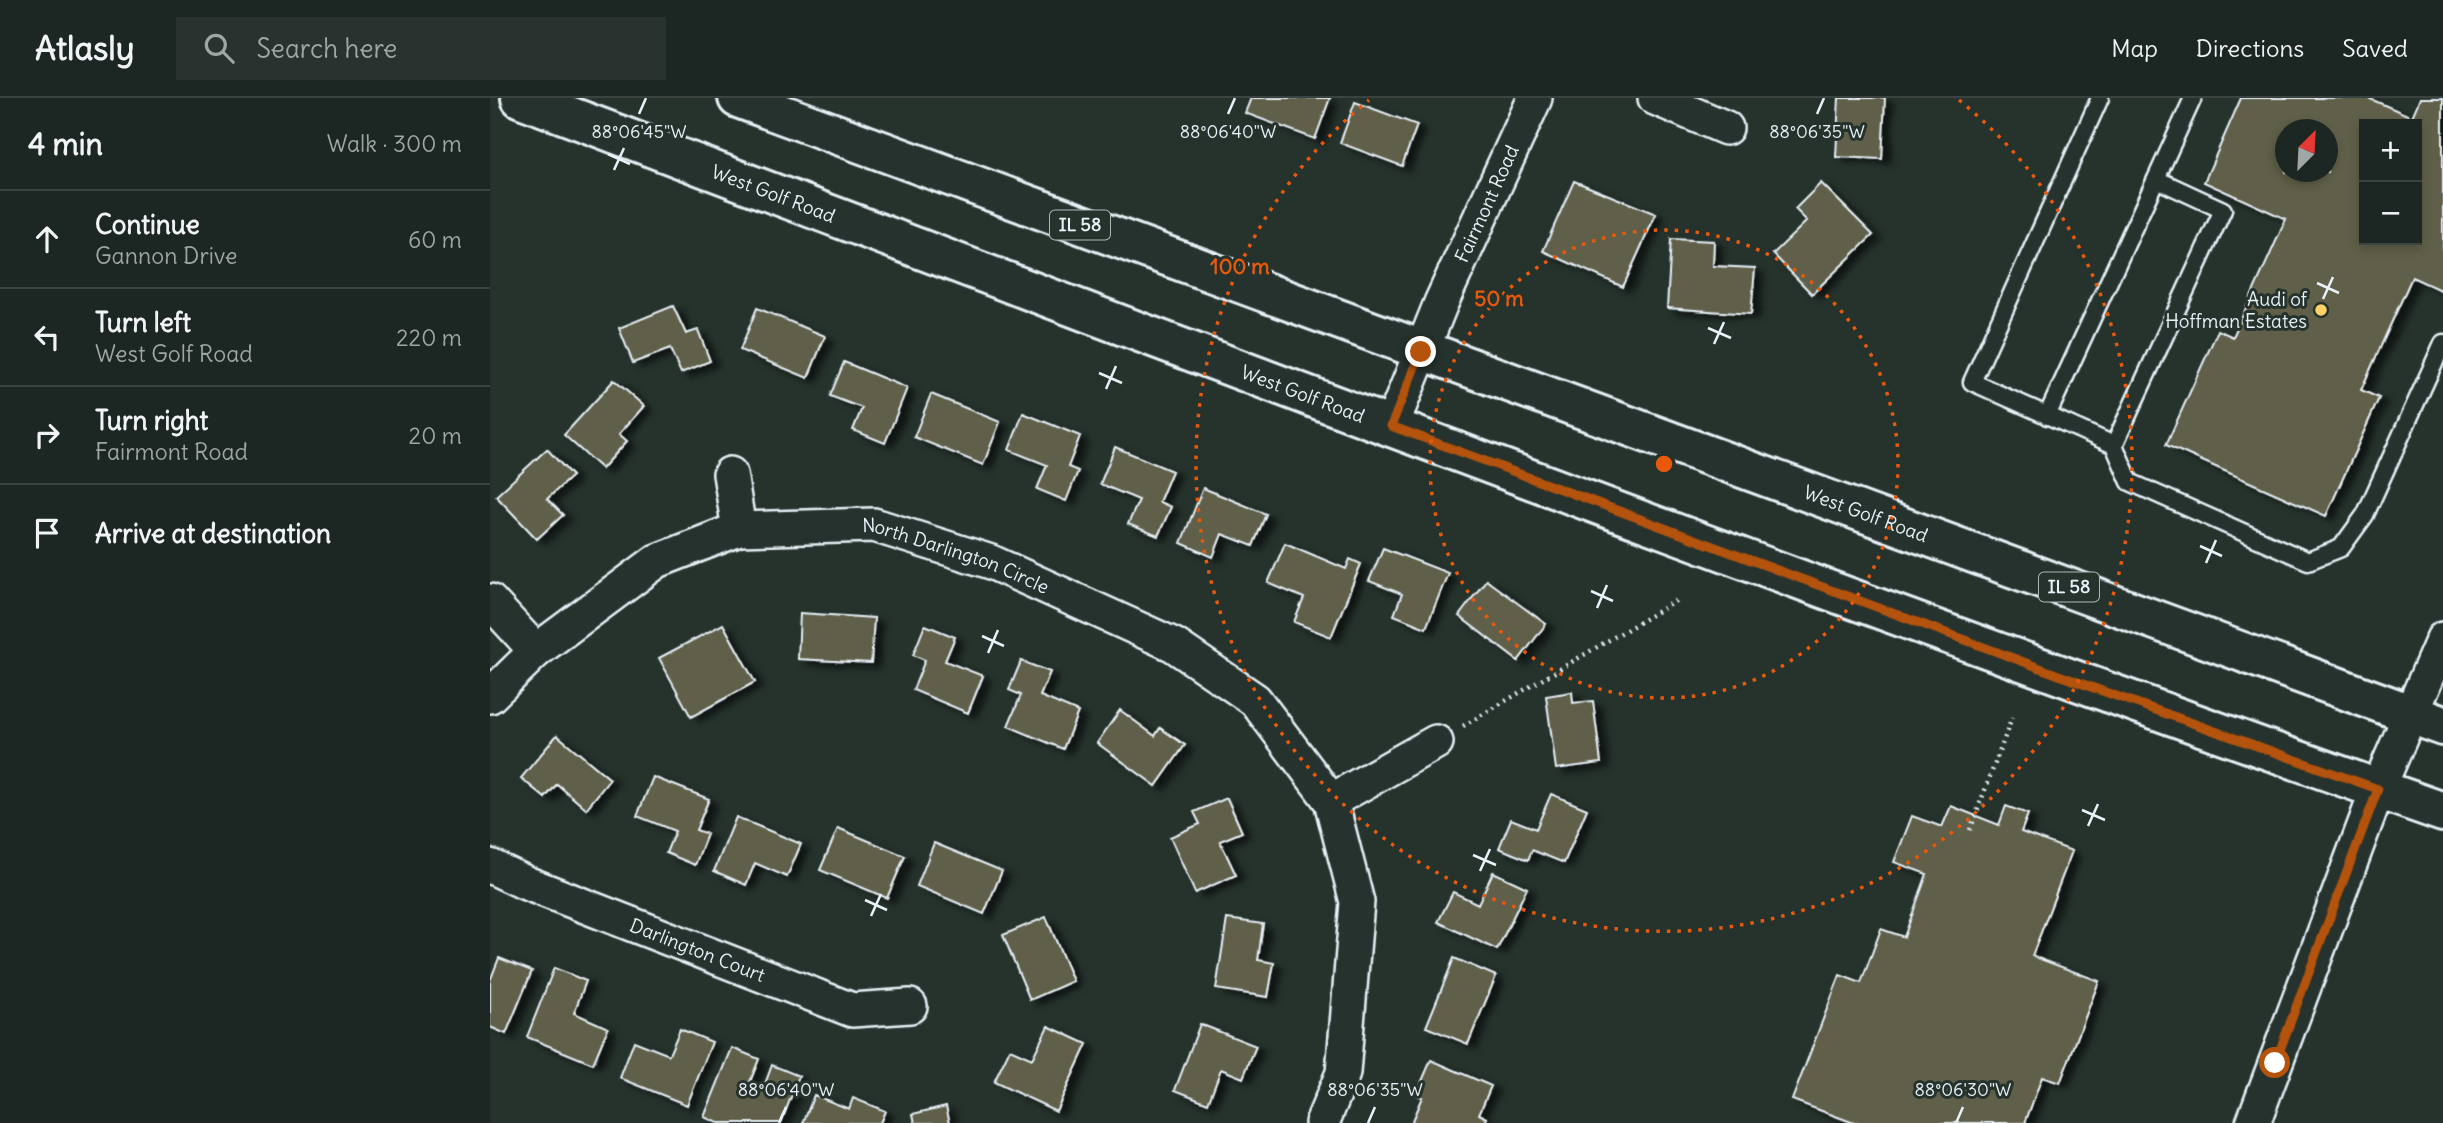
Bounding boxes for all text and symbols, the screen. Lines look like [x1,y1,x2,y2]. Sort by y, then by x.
search box [176,17,666,80]
text: Atlasly [35,27,134,69]
icon: search [200,29,238,67]
text: Search here [256,32,397,65]
text: Map [2111,33,2158,63]
text: Directions [2196,33,2304,63]
text: Saved [2342,33,2408,63]
north arrow [2275,119,2338,182]
map controls [2359,119,2422,245]
button: + [2359,119,2422,182]
text: 88°06'45"W [591,120,687,143]
text: 88°06'40"W [1180,120,1276,143]
text: 88°06'35"W [1769,120,1865,143]
text: 4 min [28,125,103,163]
text: Walk · 300 m [327,129,462,158]
street label: Fairmont Road [1449,141,1524,266]
street label: West Golf Road [708,159,839,228]
button: − [2359,182,2422,245]
text: Continue [95,208,200,241]
road number: IL 58 [1050,210,1110,240]
icon: ahead [28,220,66,258]
text: 60 m [408,225,462,254]
text: Gannon Drive [95,241,238,270]
text: 100 m [1210,253,1270,280]
text: 50 m [1474,285,1524,312]
place label: Audi of Hoffman Estates [2165,287,2308,333]
marker: Audi of Hoffman Estates [2313,302,2329,318]
text: Turn left [95,306,191,339]
icon: left [28,318,66,356]
text: 220 m [396,323,462,352]
route end [1405,336,1436,367]
text: West Golf Road [95,339,253,368]
street label: West Golf Road [1238,360,1368,428]
text: Turn right [95,404,208,437]
icon: right [28,416,66,454]
text: 20 m [409,421,462,450]
text: Fairmont Road [95,437,248,466]
centre of rings [1652,452,1676,476]
street label: West Golf Road [1801,480,1931,547]
street label: North Darlington Circle [862,513,1053,599]
icon: arrive [28,514,66,552]
text: Arrive at destination [95,517,331,550]
road number: IL 58 [2039,573,2099,602]
street label: Darlington Court [627,913,769,987]
route start [2259,1047,2290,1078]
text: 88°06'40"W [738,1078,834,1101]
text: 88°06'35"W [1327,1078,1423,1101]
text: 88°06'30"W [1915,1078,2011,1101]

